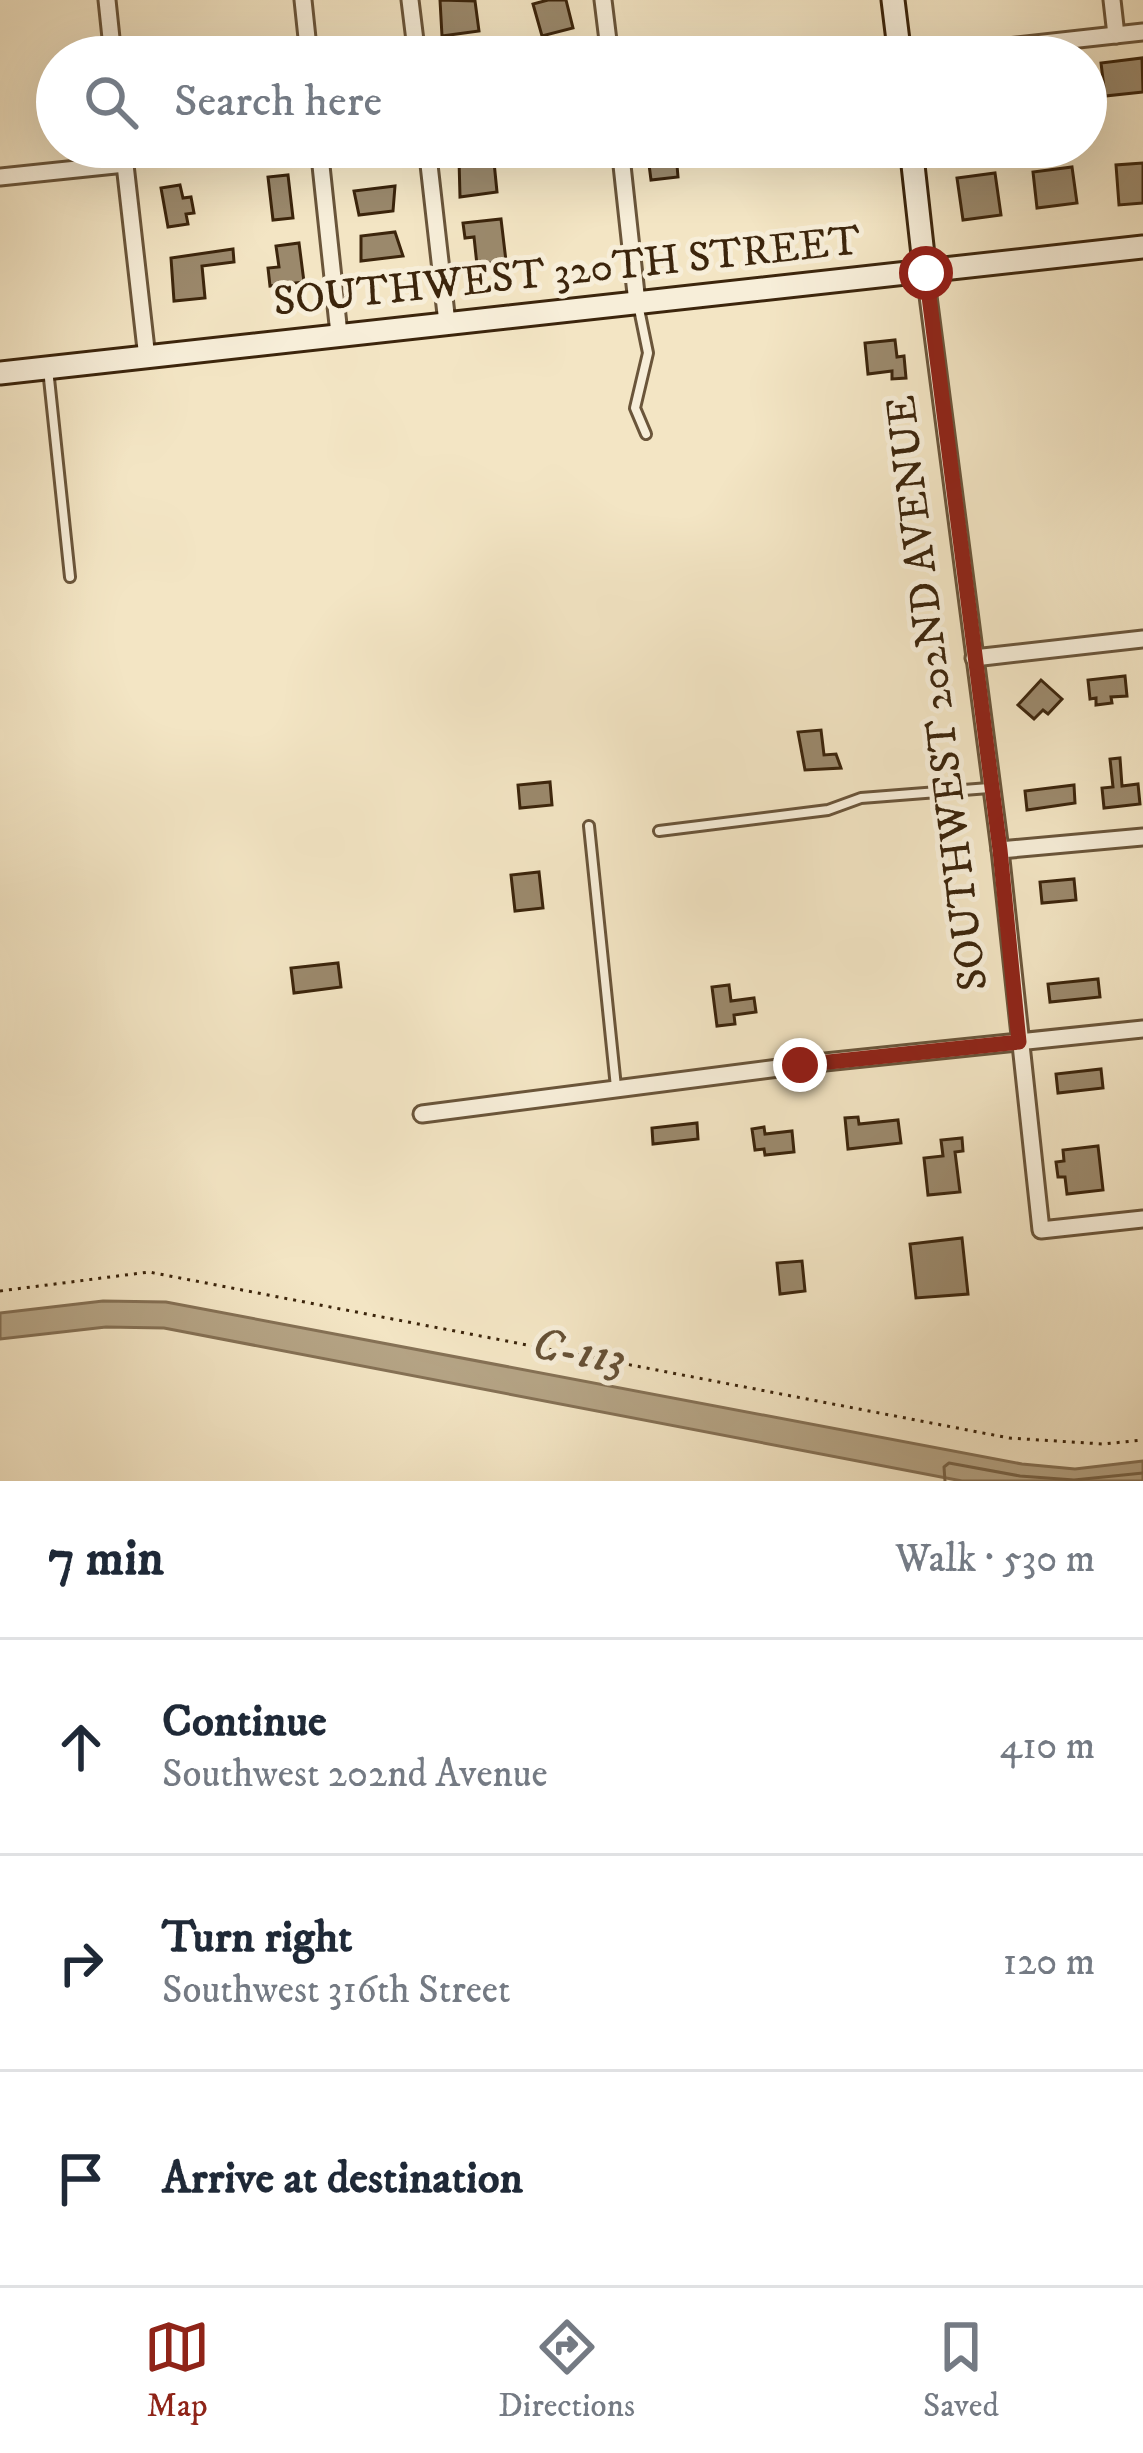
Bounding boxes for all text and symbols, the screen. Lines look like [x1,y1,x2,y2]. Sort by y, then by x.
search box [36,36,1107,168]
icon: search [78,69,144,135]
text: Search here [174,74,382,130]
street label: SOUTHWEST 320TH STREET [271,215,863,329]
route start [899,246,953,300]
street label: SOUTHWEST 202ND AVENUE [876,392,1000,994]
route end [773,1038,827,1092]
water label: C-113 [527,1316,631,1390]
text: 7 min [48,1527,164,1591]
text: Walk · 530 m [895,1535,1095,1584]
text: Continue [162,1694,327,1750]
icon: ahead [48,1714,114,1780]
text: 410 m [1000,1722,1095,1771]
text: Southwest 202nd Avenue [162,1750,548,1799]
text: Turn right [162,1910,352,1966]
icon: right [48,1930,114,1996]
text: 120 m [1003,1938,1095,1987]
text: Southwest 316th Street [162,1966,510,2015]
icon: arrive [48,2146,114,2212]
text: Arrive at destination [162,2151,523,2207]
tab: Map [144,2314,210,2427]
tab: Directions [498,2314,635,2427]
tab: Saved [923,2314,999,2427]

